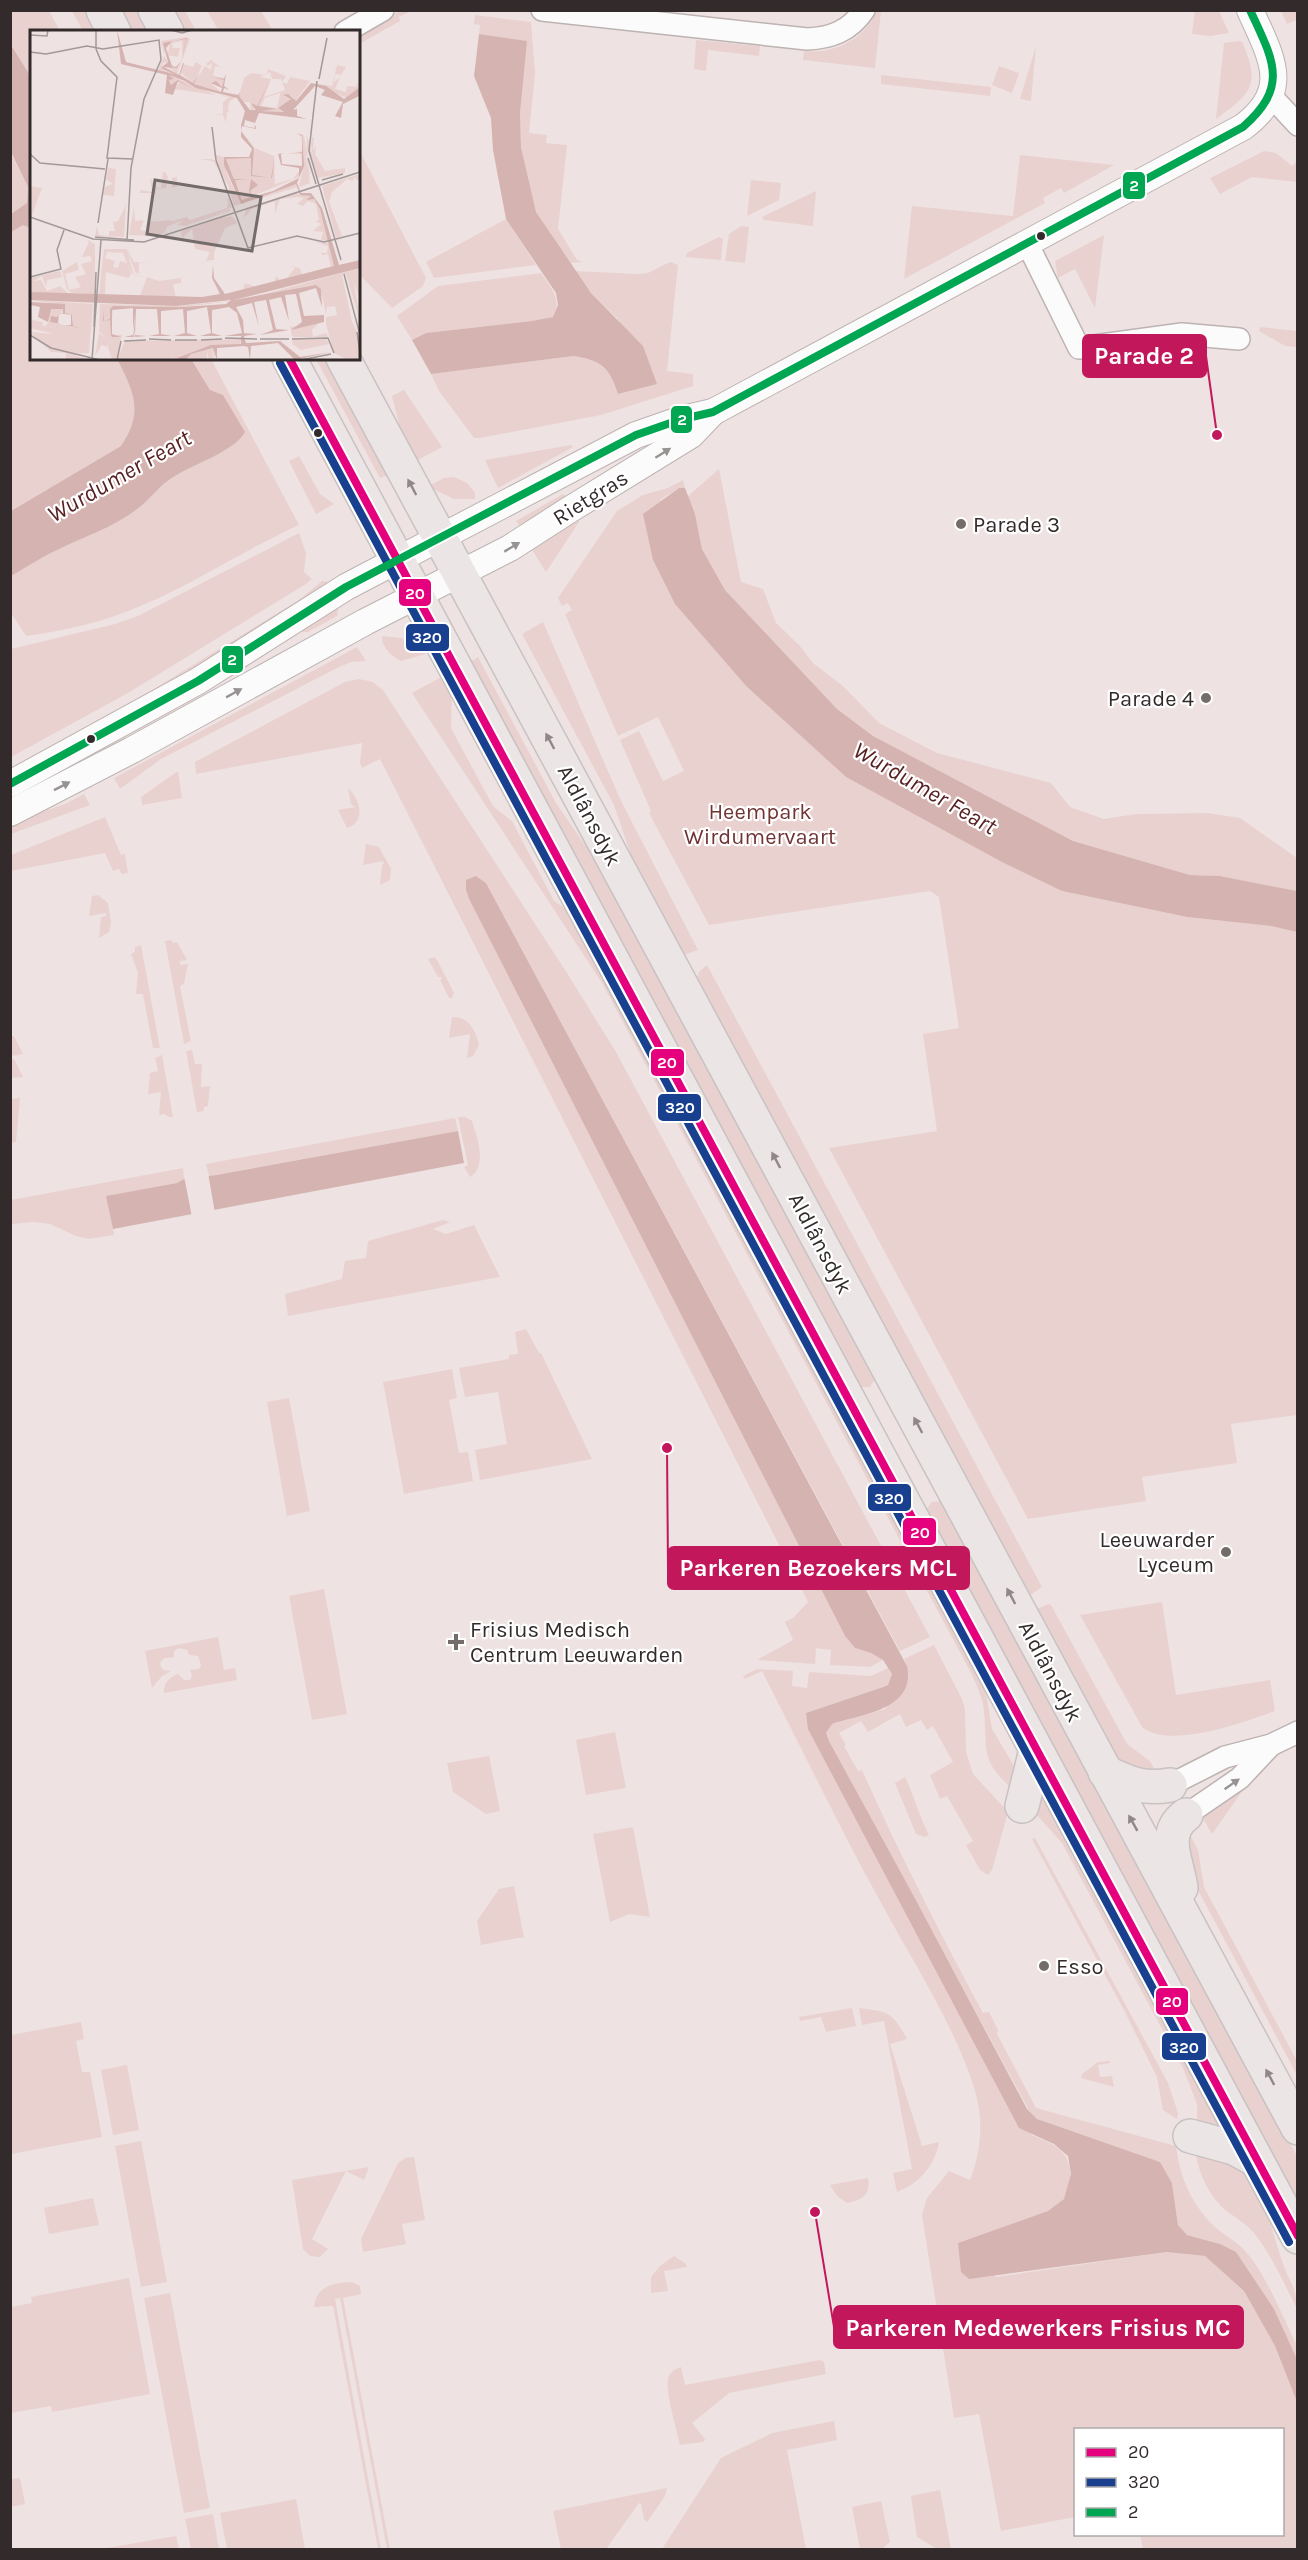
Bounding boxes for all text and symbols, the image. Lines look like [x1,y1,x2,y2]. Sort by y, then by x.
inset map [30,30,360,360]
line badge: 2 [1122,171,1146,200]
text: 2 [1129,176,1139,195]
unlabelled marker [1035,230,1047,242]
callout: Parade 2 [1083,335,1206,377]
text: Parade 2 [1094,342,1194,370]
line badge: 2 [670,405,693,434]
text: 2 [677,410,687,429]
water label: Wurdumer Feart [42,423,196,528]
unlabelled marker [312,427,324,439]
one-way arrow [655,447,671,458]
street label: Rietgras [548,465,633,531]
one-way arrow [407,478,417,495]
place label: Parade 3 [973,512,1060,538]
marker: Parade 3 [954,517,968,531]
one-way arrow [504,541,520,552]
line badge: 20 [398,578,432,607]
text: 20 [405,584,425,603]
line badge: 320 [405,623,450,652]
text: 320 [412,628,442,647]
line badge: 2 [221,645,244,674]
text: 2 [227,650,237,669]
place label: Parade 4 [1108,686,1194,712]
one-way arrow [226,688,243,698]
marker: Parade 4 [1199,691,1213,705]
one-way arrow [546,732,555,749]
unlabelled marker [85,733,97,745]
water label: Wurdumer Feart [848,736,1002,841]
street label: Aldlânsdyk [552,761,627,870]
one-way arrow [54,781,71,791]
park label: Heempark Wirdumervaart [684,799,836,850]
line badge: 20 [650,1048,685,1077]
text: 20 [657,1053,677,1072]
line badge: 320 [657,1093,702,1122]
text: 320 [665,1098,695,1117]
one-way arrow [771,1152,781,1169]
street label: Aldlânsdyk [783,1189,858,1298]
one-way arrow [913,1416,923,1433]
line badge: 320 [867,1483,912,1512]
text: 320 [874,1489,904,1508]
line badge: 20 [902,1517,937,1546]
text: 20 [910,1523,930,1542]
place label: Leeuwarder Lyceum [1100,1527,1214,1578]
marker: Leeuwarder Lyceum [1219,1545,1233,1559]
callout: Parkeren Bezoekers MCL [668,1547,969,1589]
text: Parkeren Bezoekers MCL [679,1554,957,1582]
one-way arrow [1006,1588,1016,1605]
place label: Frisius Medisch Centrum Leeuwarden [470,1617,683,1668]
street label: Aldlânsdyk [1013,1617,1088,1726]
marker: Frisius Medisch Centrum Leeuwarden [447,1633,465,1651]
one-way arrow [1223,1778,1239,1790]
one-way arrow [1128,1815,1138,1832]
place label: Esso [1056,1954,1104,1980]
marker: Esso [1037,1959,1051,1973]
line badge: 20 [1155,1987,1189,2016]
text: 20 [1162,1992,1182,2011]
line badge: 320 [1161,2032,1207,2061]
text: 320 [1169,2038,1199,2057]
one-way arrow [1265,2068,1275,2085]
callout: Parkeren Medewerkers Frisius MC [834,2306,1243,2348]
text: Parkeren Medewerkers Frisius MC [846,2314,1230,2342]
legend [1074,2428,1284,2536]
text: 20 [1128,2441,1149,2463]
text: 320 [1128,2471,1160,2493]
text: 2 [1128,2501,1138,2523]

